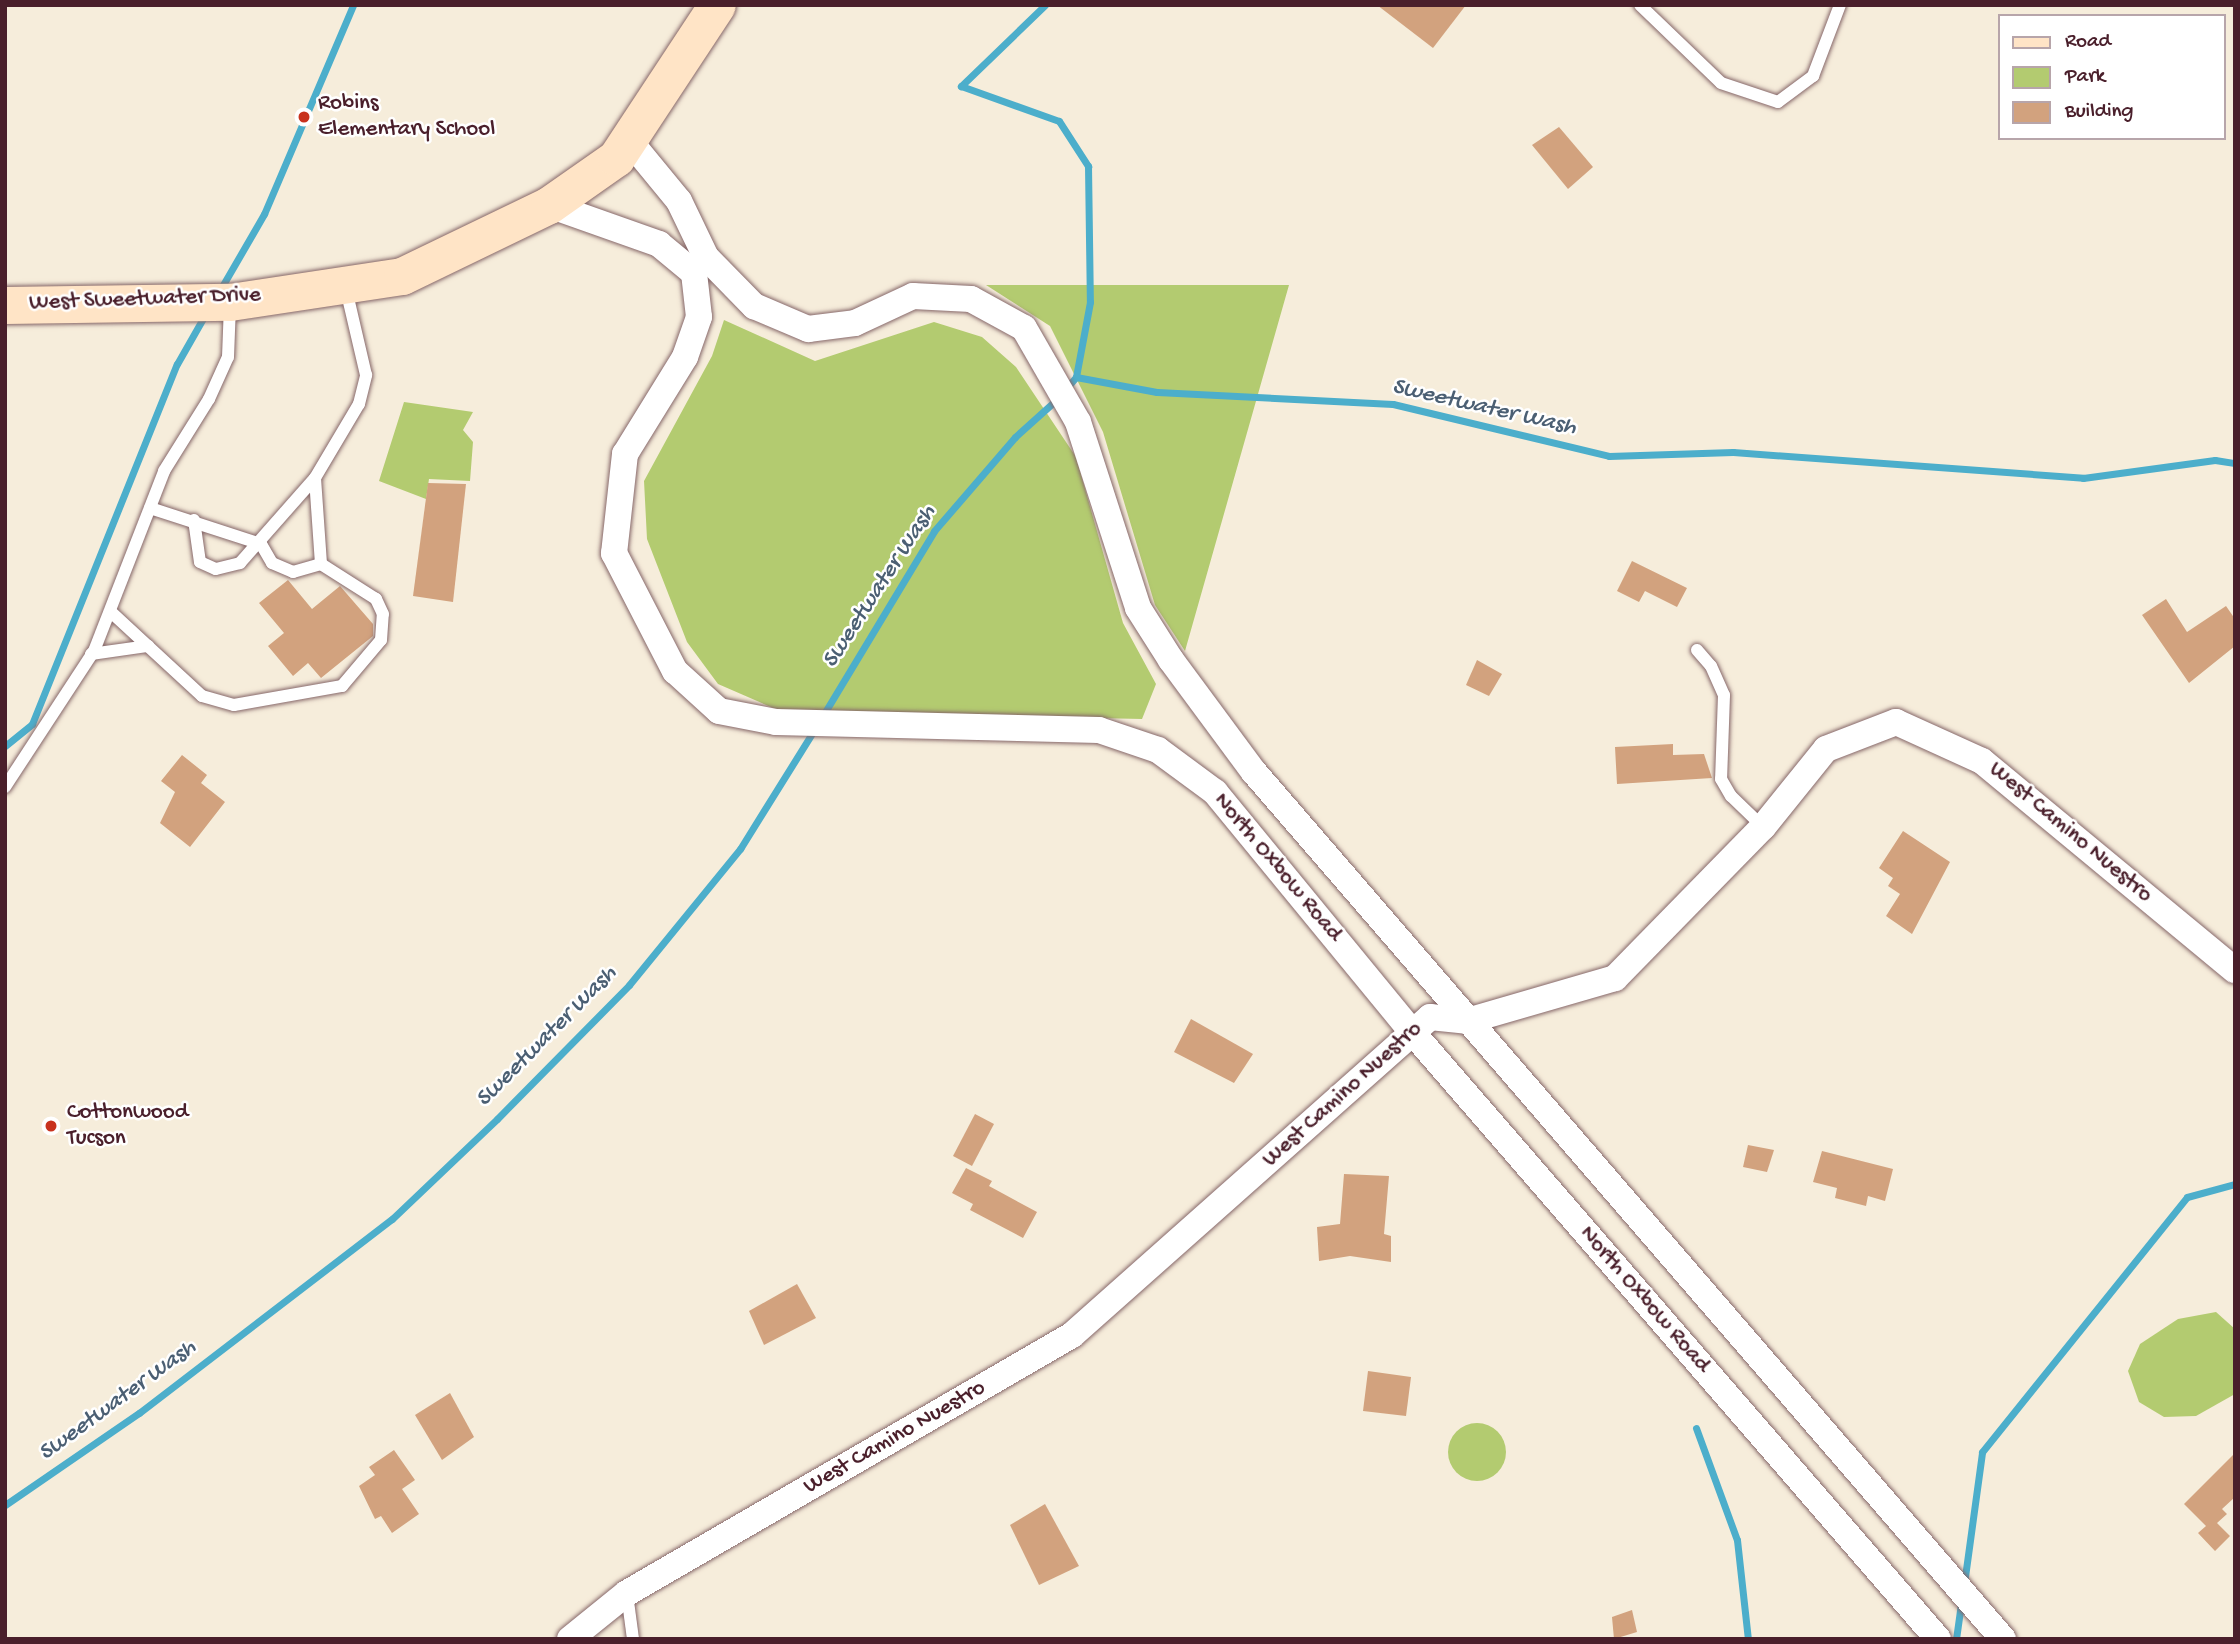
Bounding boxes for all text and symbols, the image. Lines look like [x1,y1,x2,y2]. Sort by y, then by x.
legend [1998,14,2226,140]
text: Road [2065,30,2111,55]
text: Park [2065,65,2105,90]
place label: Robins Elementary School [318,90,495,144]
text: Building [2065,100,2134,125]
marker: Robins Elementary School [296,109,312,125]
street label: West Sweetwater Drive [29,282,261,318]
water label: Sweetwater Wash [1389,373,1579,443]
water label: Sweetwater Wash [817,500,943,674]
street label: West Camino Nuestro [1983,756,2157,910]
street label: North Oxbow Road [1207,788,1347,948]
water label: Sweetwater Wash [470,960,624,1114]
street label: West Camino Nuestro [1258,1016,1428,1174]
place label: Cottonwood Tucson [67,1099,188,1153]
marker: Cottonwood Tucson [41,1116,61,1136]
street label: North Oxbow Road [1573,1221,1715,1379]
water label: Sweetwater Wash [33,1334,203,1468]
street label: West Camino Nuestro [799,1375,991,1501]

